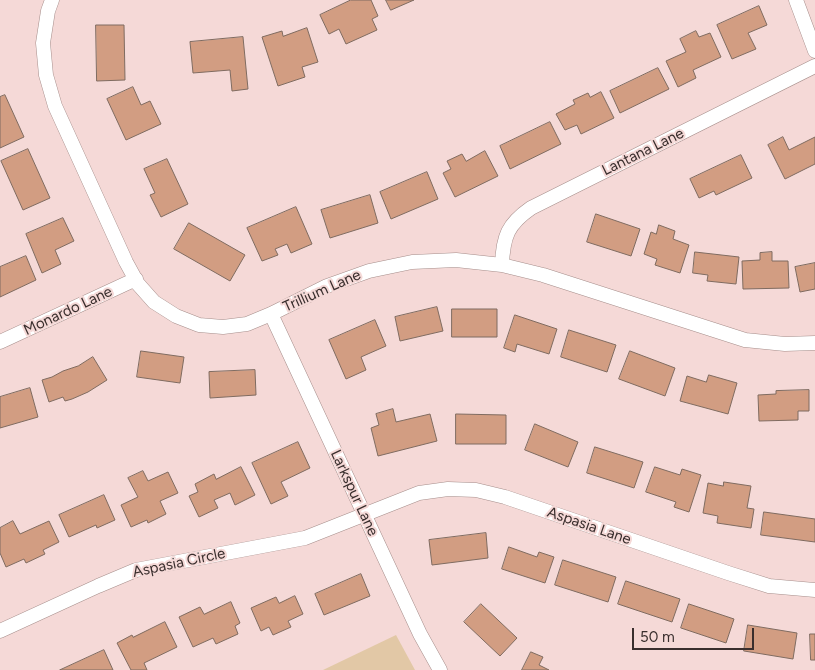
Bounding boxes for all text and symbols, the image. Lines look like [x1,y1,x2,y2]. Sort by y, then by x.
street label: Lantana Lane [599,124,687,180]
street label: Trillium Lane [280,266,364,316]
street label: Monardo Lane [21,283,115,339]
street label: Larkspur Lane [326,447,382,539]
street label: Aspasia Lane [545,503,633,549]
street label: Aspasia Circle [131,544,227,582]
scale bar [635,618,758,650]
text: 50 m [640,628,675,646]

